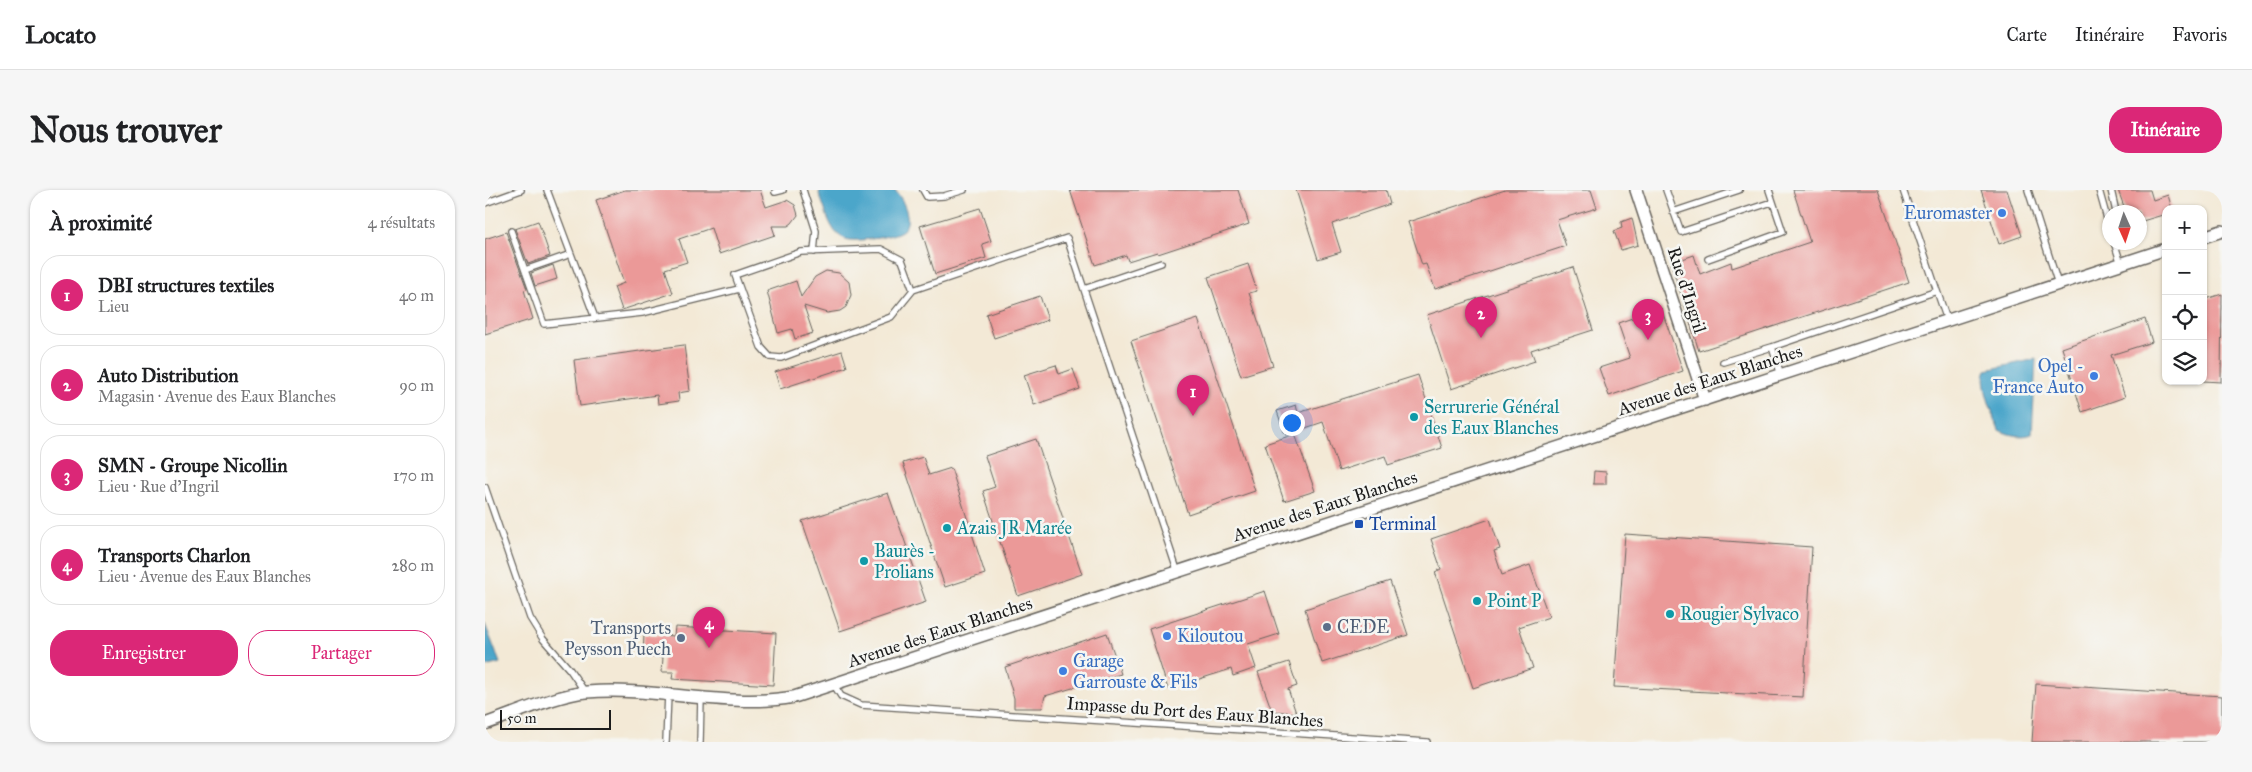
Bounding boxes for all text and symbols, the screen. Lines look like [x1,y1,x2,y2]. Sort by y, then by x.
text: Locato [25,20,96,50]
text: Carte [2007,24,2047,46]
text: Itinéraire [2075,24,2144,46]
text: Favoris [2172,24,2227,46]
button: Itinéraire [2109,107,2222,153]
text: Nous trouver [30,109,222,152]
place label: Euromaster [1904,202,1992,224]
north arrow [2102,205,2147,250]
map controls [2162,205,2207,385]
button: + [2162,205,2207,250]
marker: Euromaster [1996,207,2008,219]
text: À proximité [50,210,152,236]
text: 4 résultats [368,213,435,232]
street label: Rue d'Ingril [1662,244,1711,336]
button: − [2162,250,2207,295]
text: DBI structures textiles [98,274,274,297]
text: 1 [64,286,70,305]
text: 40 m [399,286,434,305]
button: locate [2162,295,2207,340]
text: Lieu [98,297,129,316]
pin: 2 [1465,297,1497,338]
pin: 3 [1632,299,1664,340]
street label: Avenue des Eaux Blanches [1614,340,1805,421]
button: layers [2162,340,2207,385]
place label: Opel - France Auto [1993,355,2084,398]
text: Auto Distribution [98,364,239,387]
marker: Opel - France Auto [2088,370,2100,382]
pin: 1 [1177,375,1209,416]
text: 2 [63,376,71,395]
text: 90 m [399,376,434,395]
text: Magasin · Avenue des Eaux Blanches [98,387,336,406]
place label: Serrurerie Général des Eaux Blanches [1424,396,1559,439]
your location [1279,410,1305,436]
marker: Serrurerie Général des Eaux Blanches [1408,411,1420,423]
text: SMN - Groupe Nicollin [98,454,288,477]
text: 3 [64,466,70,485]
text: 170 m [393,466,434,485]
street label: Avenue des Eaux Blanches [1229,466,1420,547]
text: Lieu · Rue d'Ingril [98,477,219,496]
place label: Terminal [1369,513,1437,535]
place label: Azais JR Marée [956,517,1072,540]
marker: Terminal [1353,518,1365,530]
marker: Azais JR Marée [941,522,953,534]
place label: Baurès - Prolians [874,540,935,583]
text: Transports Charlon [98,544,251,567]
marker: Baurès - Prolians [858,555,870,567]
text: 4 [63,556,71,575]
text: 280 m [391,556,434,575]
text: Lieu · Avenue des Eaux Blanches [98,567,311,586]
place label: Point P [1487,590,1541,612]
street label: Avenue des Eaux Blanches [844,592,1035,673]
marker: Point P [1471,595,1483,607]
place label: Rougier Sylvaco [1680,603,1799,626]
pin: 4 [693,607,725,648]
marker: Rougier Sylvaco [1664,608,1676,620]
place label: CEDE [1337,616,1389,638]
place label: Transports Peysson Puech [564,617,671,660]
marker: CEDE [1321,621,1333,633]
place label: Kiloutou [1177,625,1244,647]
button: Enregistrer [50,630,238,676]
button: Partager [248,630,435,676]
marker: Kiloutou [1161,630,1173,642]
marker: Transports Peysson Puech [675,632,687,644]
place label: Garage Garrouste & Fils [1073,650,1198,693]
marker: Garage Garrouste & Fils [1057,665,1069,677]
street label: Impasse du Port des Eaux Blanches [1066,692,1324,732]
scale bar [500,707,611,730]
text: 50 m [507,710,536,727]

